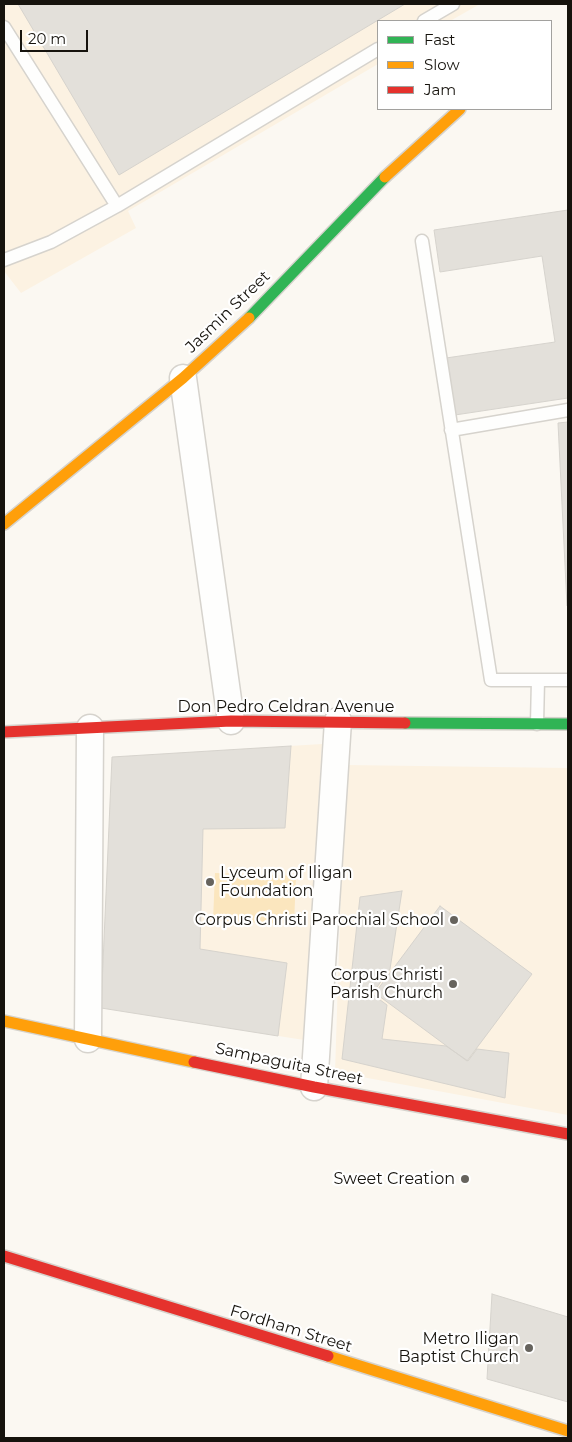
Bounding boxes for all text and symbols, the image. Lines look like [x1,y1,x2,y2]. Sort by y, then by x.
scale bar [22,20,90,52]
legend [377,20,552,110]
text: 20 m [28,29,66,48]
text: Fast [424,30,455,49]
text: Slow [424,55,460,74]
text: Jam [424,80,456,99]
street label: Jasmin Street [182,267,274,357]
street label: Don Pedro Celdran Avenue [178,697,394,717]
place label: Lyceum of Iligan Foundation [220,863,353,901]
marker: Lyceum of Iligan Foundation [204,876,216,888]
place label: Corpus Christi Parochial School [195,910,444,930]
marker: Corpus Christi Parochial School [448,914,460,926]
place label: Corpus Christi Parish Church [330,965,443,1003]
marker: Corpus Christi Parish Church [447,978,459,990]
street label: Sampaguita Street [213,1039,365,1089]
place label: Sweet Creation [333,1169,455,1189]
marker: Sweet Creation [459,1173,471,1185]
street label: Fordham Street [228,1301,354,1357]
place label: Metro Iligan Baptist Church [399,1329,519,1367]
marker: Metro Iligan Baptist Church [523,1342,535,1354]

